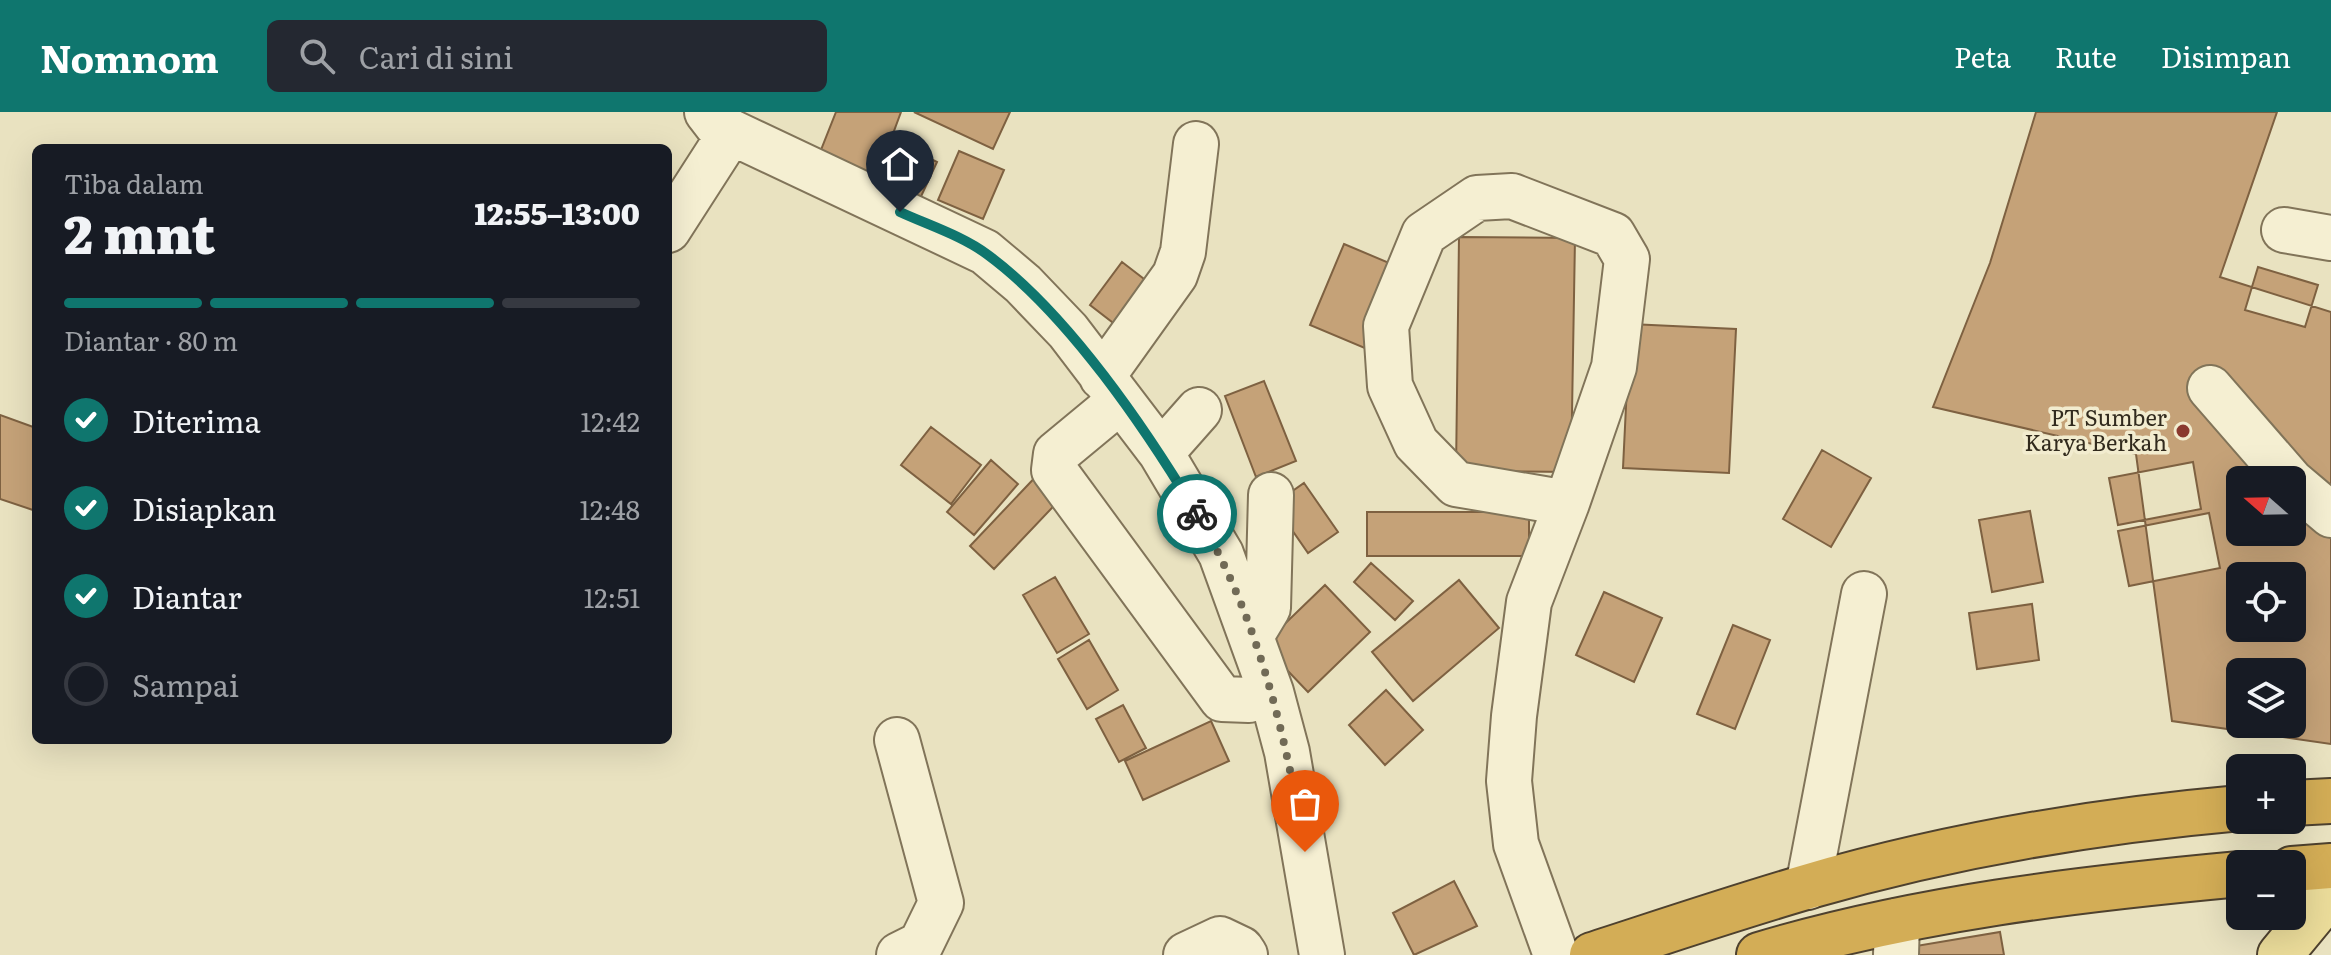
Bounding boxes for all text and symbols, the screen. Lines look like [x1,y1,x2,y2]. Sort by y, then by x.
search box [267,20,827,92]
text: Nomnom [40,28,219,85]
icon: search [295,34,339,78]
text: Cari di sini [359,34,513,78]
text: Peta [1954,35,2011,77]
text: Rute [2055,35,2117,77]
text: Disimpan [2161,35,2291,77]
pin [866,130,934,212]
icon: home [878,142,922,186]
text: Tiba dalam [64,163,204,202]
text: 12:55–13:00 [474,190,640,234]
text: 2 mnt [64,193,215,270]
text: Diantar · 80 m [64,320,238,359]
icon: check [64,398,108,442]
text: Diterima [132,398,261,442]
place label: PT Sumber Karya Berkah [2025,400,2168,458]
text: 12:42 [581,401,640,440]
marker: PT Sumber Karya Berkah [2174,422,2192,440]
north arrow [2226,466,2306,546]
map controls [2226,466,2306,930]
courier [1157,474,1237,554]
icon: check [64,486,108,530]
text: Disiapkan [132,486,276,530]
text: 12:48 [579,489,640,528]
icon: bike [1175,492,1219,536]
button: locate [2226,562,2306,642]
icon: check [64,574,108,618]
text: Diantar [132,574,242,618]
text: 12:51 [584,577,640,616]
button: layers [2226,658,2306,738]
text: Sampai [132,662,239,706]
button: + [2226,754,2306,834]
pin [1271,770,1339,852]
icon: bag [1283,782,1327,826]
button: − [2226,850,2306,930]

